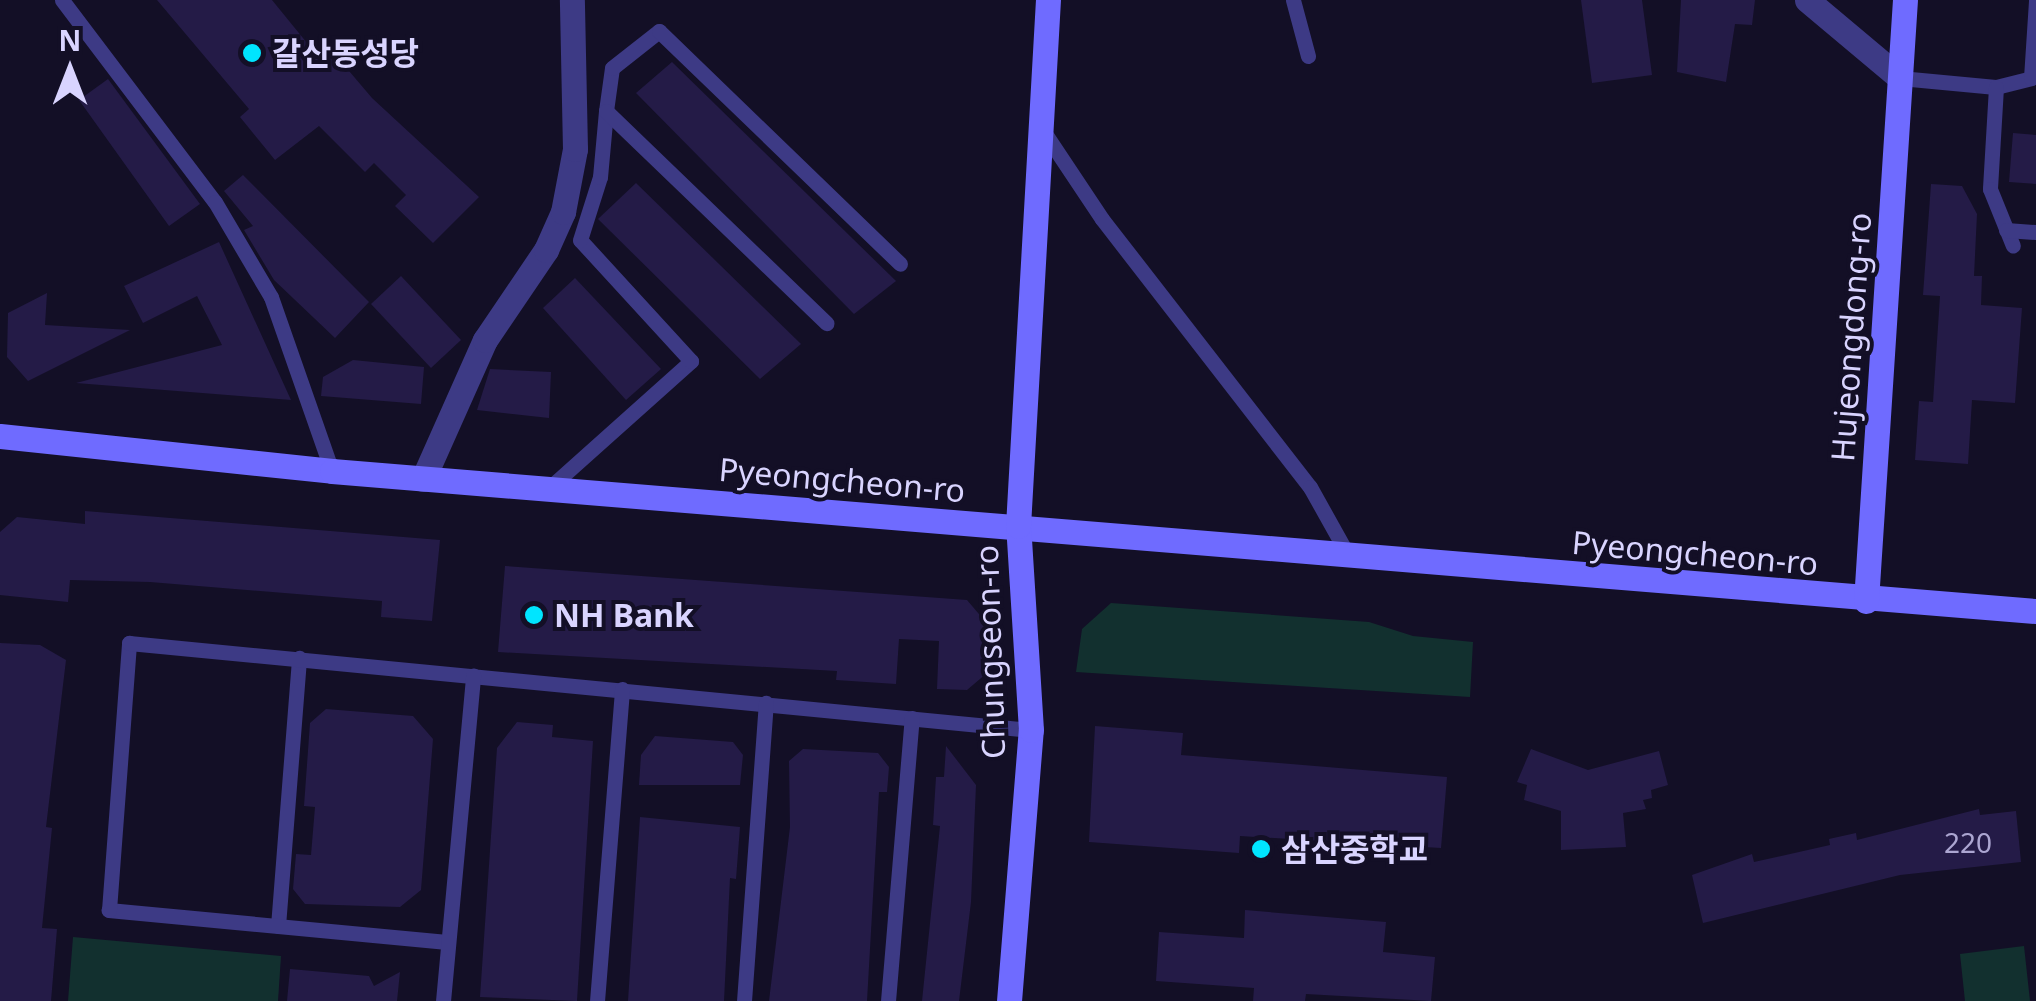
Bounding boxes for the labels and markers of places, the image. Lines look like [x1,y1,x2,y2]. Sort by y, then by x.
place label: 갈산동성당 [272,34,419,72]
marker: 갈산동성당 [241,42,263,64]
place label: NH Bank [554,596,694,634]
marker: NH Bank [523,604,545,626]
place label: 삼산중학교 [1281,830,1428,868]
marker: 삼산중학교 [1250,838,1272,860]

